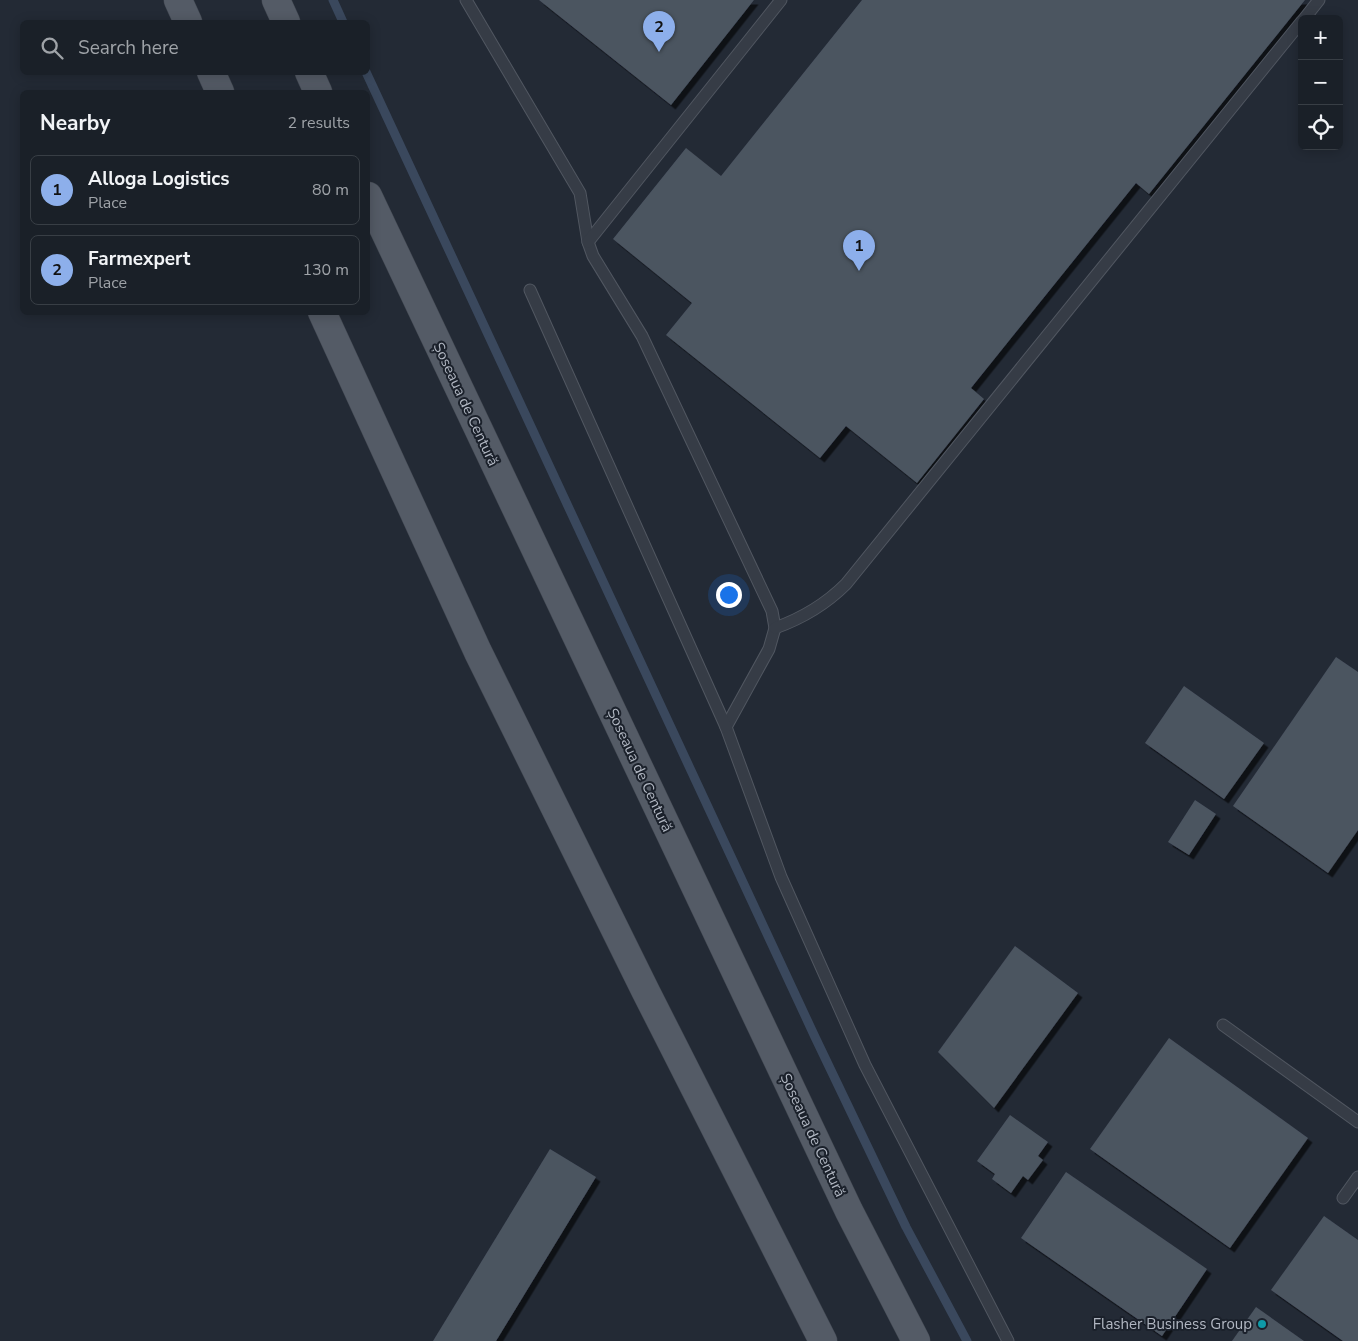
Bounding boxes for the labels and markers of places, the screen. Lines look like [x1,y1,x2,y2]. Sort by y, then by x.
pin: 2 [643,11,675,52]
pin: 1 [843,230,875,271]
place label: Flasher Business Group [1093,1314,1252,1334]
marker: Flasher Business Group [1256,1318,1268,1330]

